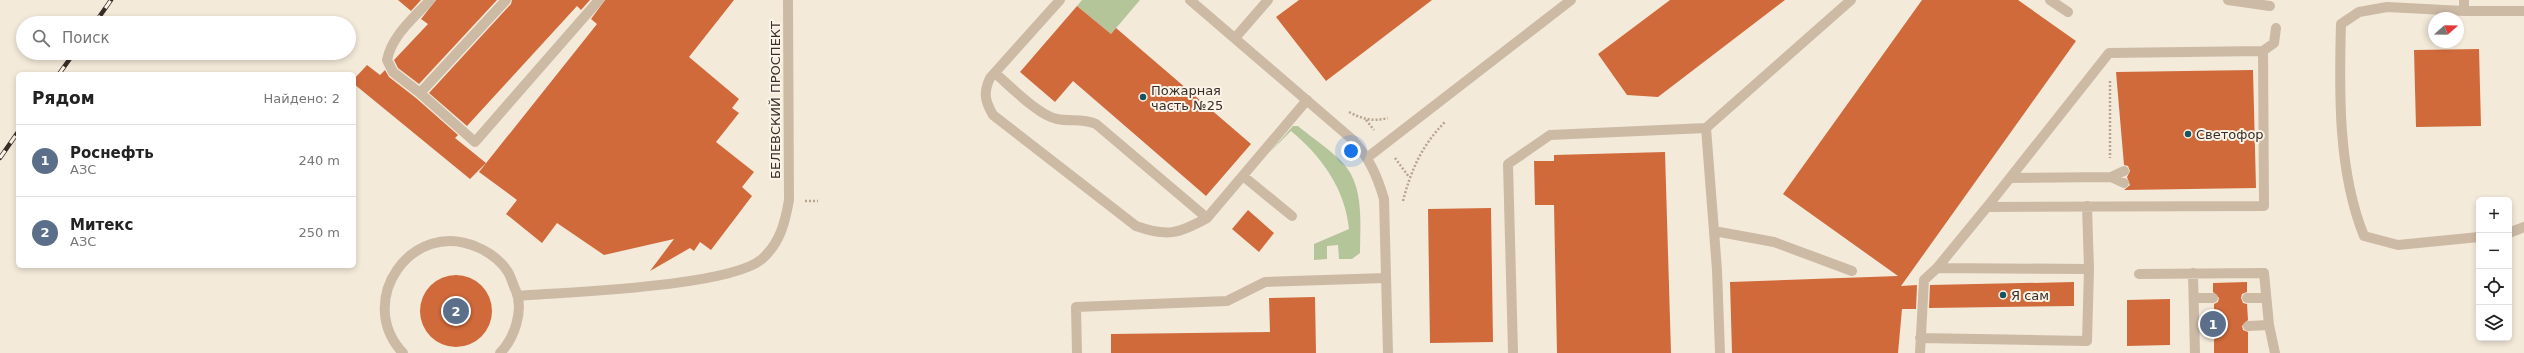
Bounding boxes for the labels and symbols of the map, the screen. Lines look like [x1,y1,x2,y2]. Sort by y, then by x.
north arrow [2428,12,2464,48]
street label: БЕЛЕВСКИЙ ПРОСПЕКТ [768,21,783,179]
place label: Пожарная часть №25 [1151,83,1223,113]
marker: Пожарная часть №25 [1138,92,1148,102]
place label: Светофор [2196,127,2264,142]
marker: Светофор [2183,129,2193,139]
your location [1341,141,1361,161]
place label: Я сам [2011,288,2049,303]
marker: Я сам [1998,290,2008,300]
pin: 2 [443,296,469,326]
pin: 1 [2200,309,2226,339]

